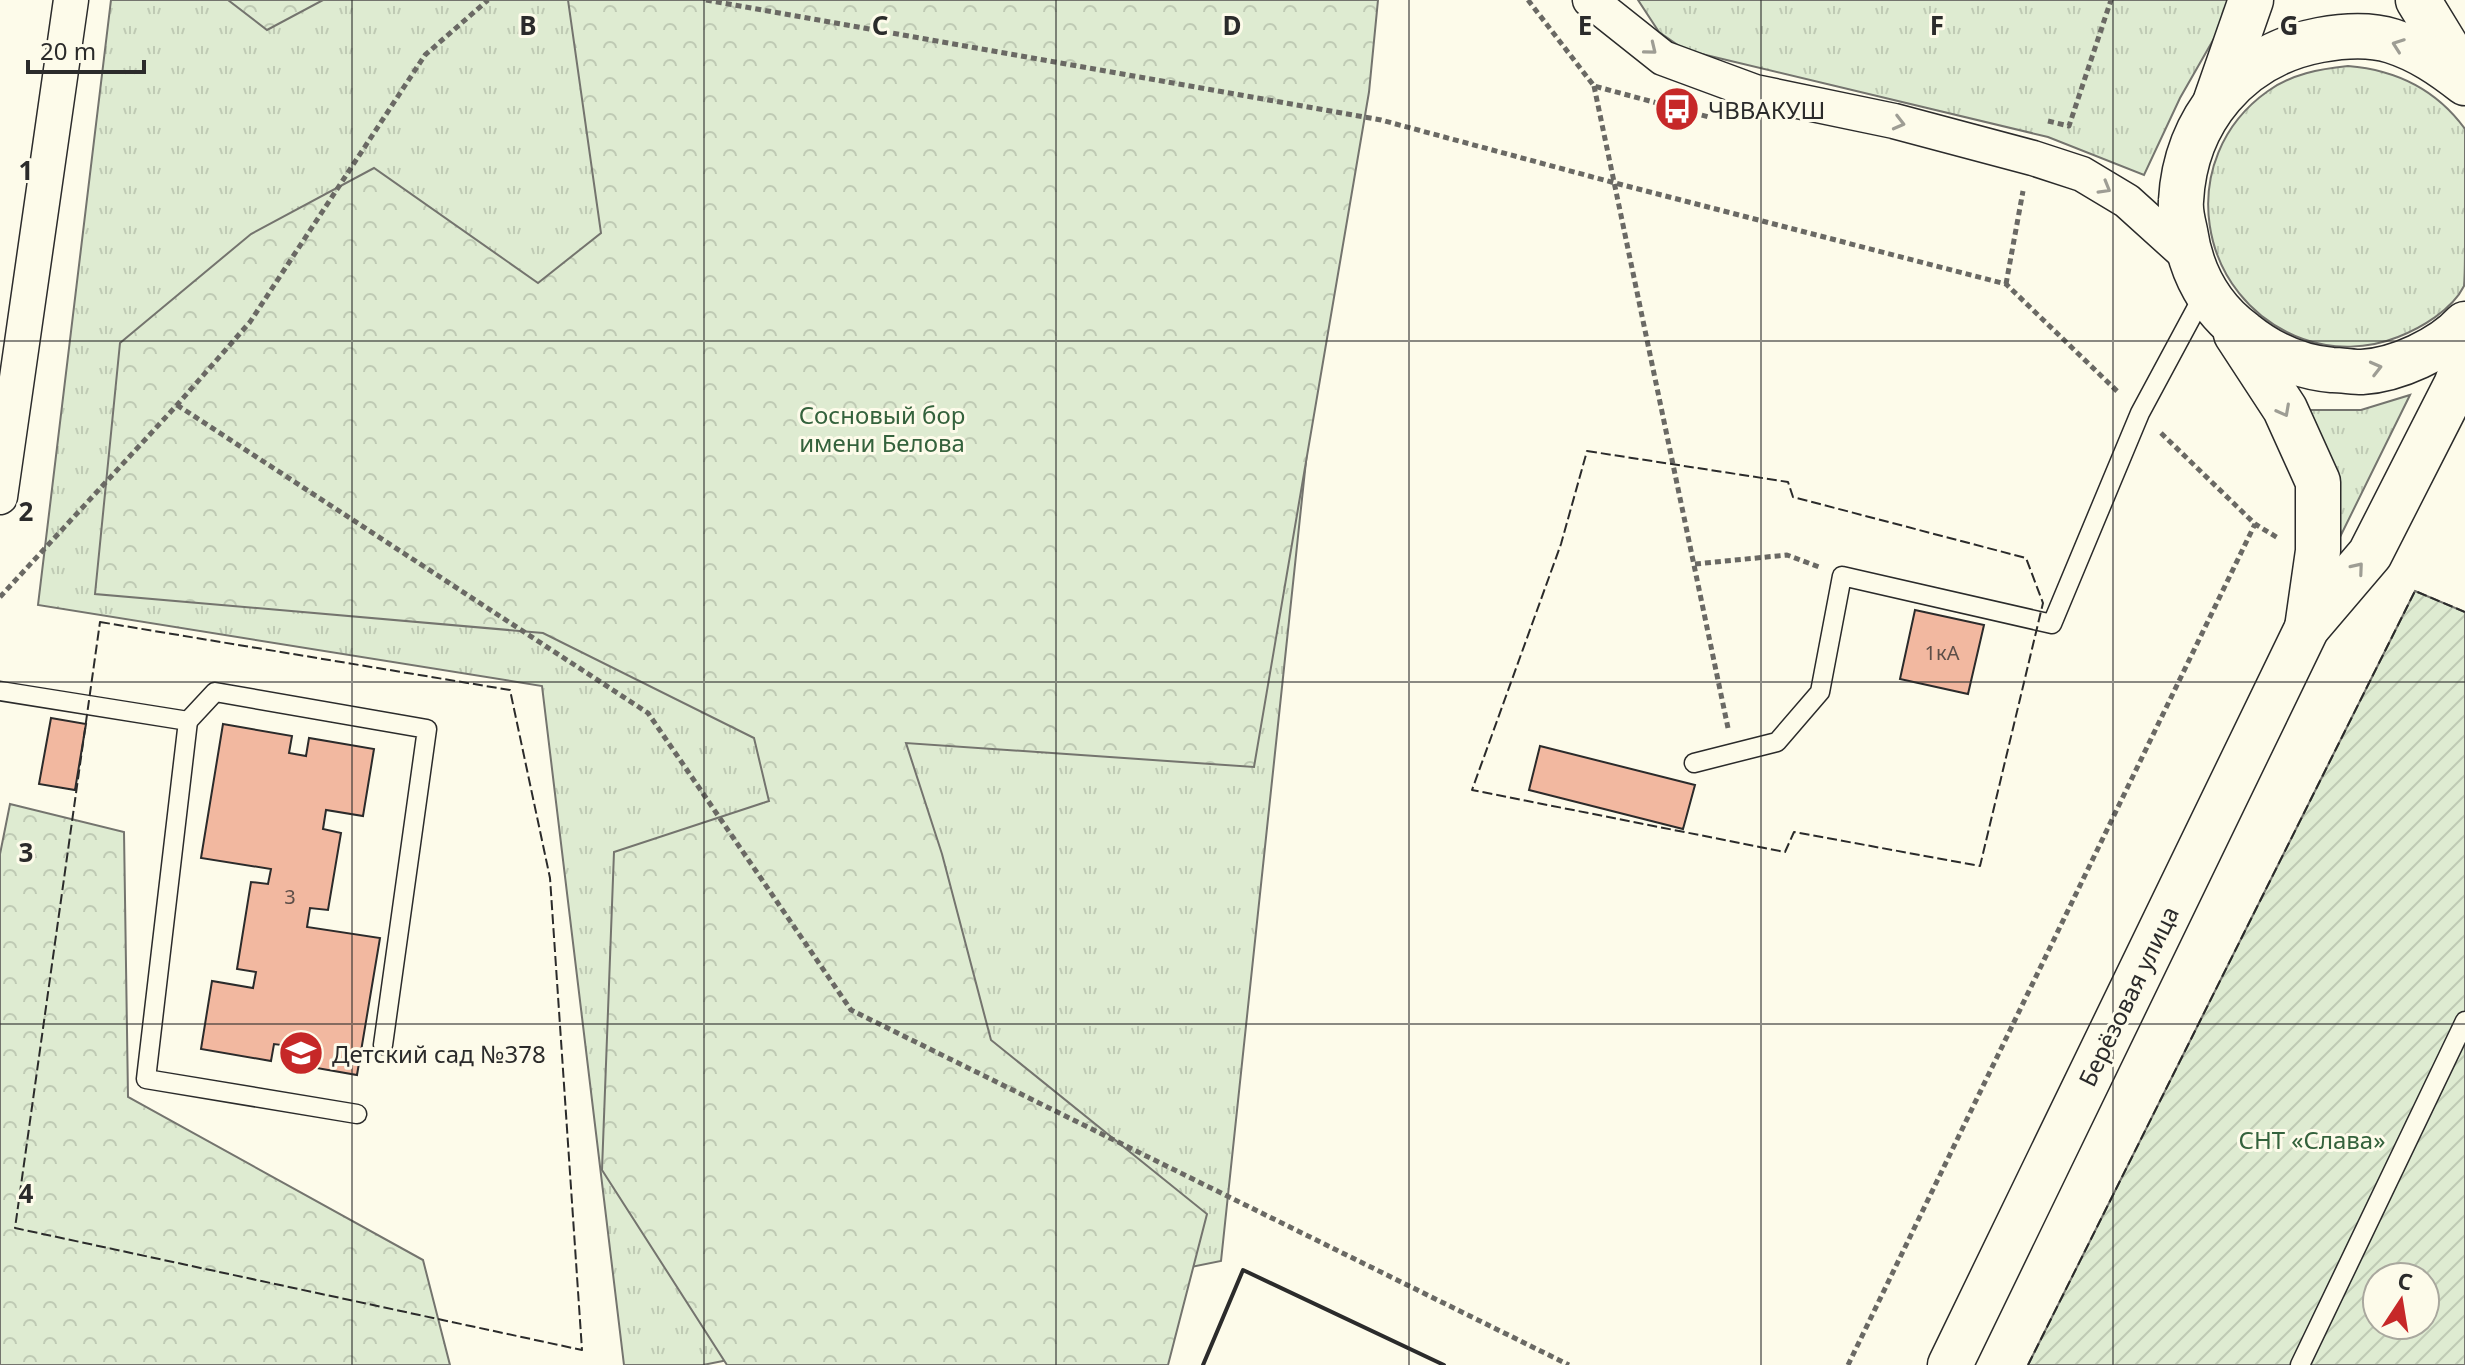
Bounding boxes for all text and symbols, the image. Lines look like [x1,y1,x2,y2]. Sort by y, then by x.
text: B [519,7,537,43]
text: C [872,7,888,43]
text: D [1222,7,1242,43]
text: E [1578,7,1592,43]
text: F [1930,7,1944,43]
text: G [2280,7,2298,43]
scale bar [28,24,144,74]
text: 20 m [40,34,96,67]
one-way arrow [2392,38,2406,54]
one-way arrow [1642,39,1657,53]
bus stop icon: ЧВВАКУШ [1653,85,1701,133]
place label: ЧВВАКУШ [1708,93,1825,126]
one-way arrow [1891,114,1905,131]
text: 1 [19,152,33,188]
one-way arrow [2096,178,2111,193]
one-way arrow [2369,361,2383,378]
park label: Сосновый бор имени Белова [799,398,965,459]
one-way arrow [2275,403,2290,417]
text: 2 [19,493,34,529]
one-way arrow [2348,563,2363,577]
house number: 1кА [1925,639,1960,666]
text: 3 [19,834,33,870]
house number: 3 [284,883,296,910]
street label: Берёзовая улица [2070,900,2186,1092]
school or university icon: Детский сад №378 [277,1029,325,1077]
place label: Детский сад №378 [332,1037,546,1070]
park label: СНТ «Слава» [2239,1123,2385,1156]
text: 4 [19,1175,34,1211]
north arrow [2361,1261,2441,1341]
text: С [2395,1264,2415,1297]

